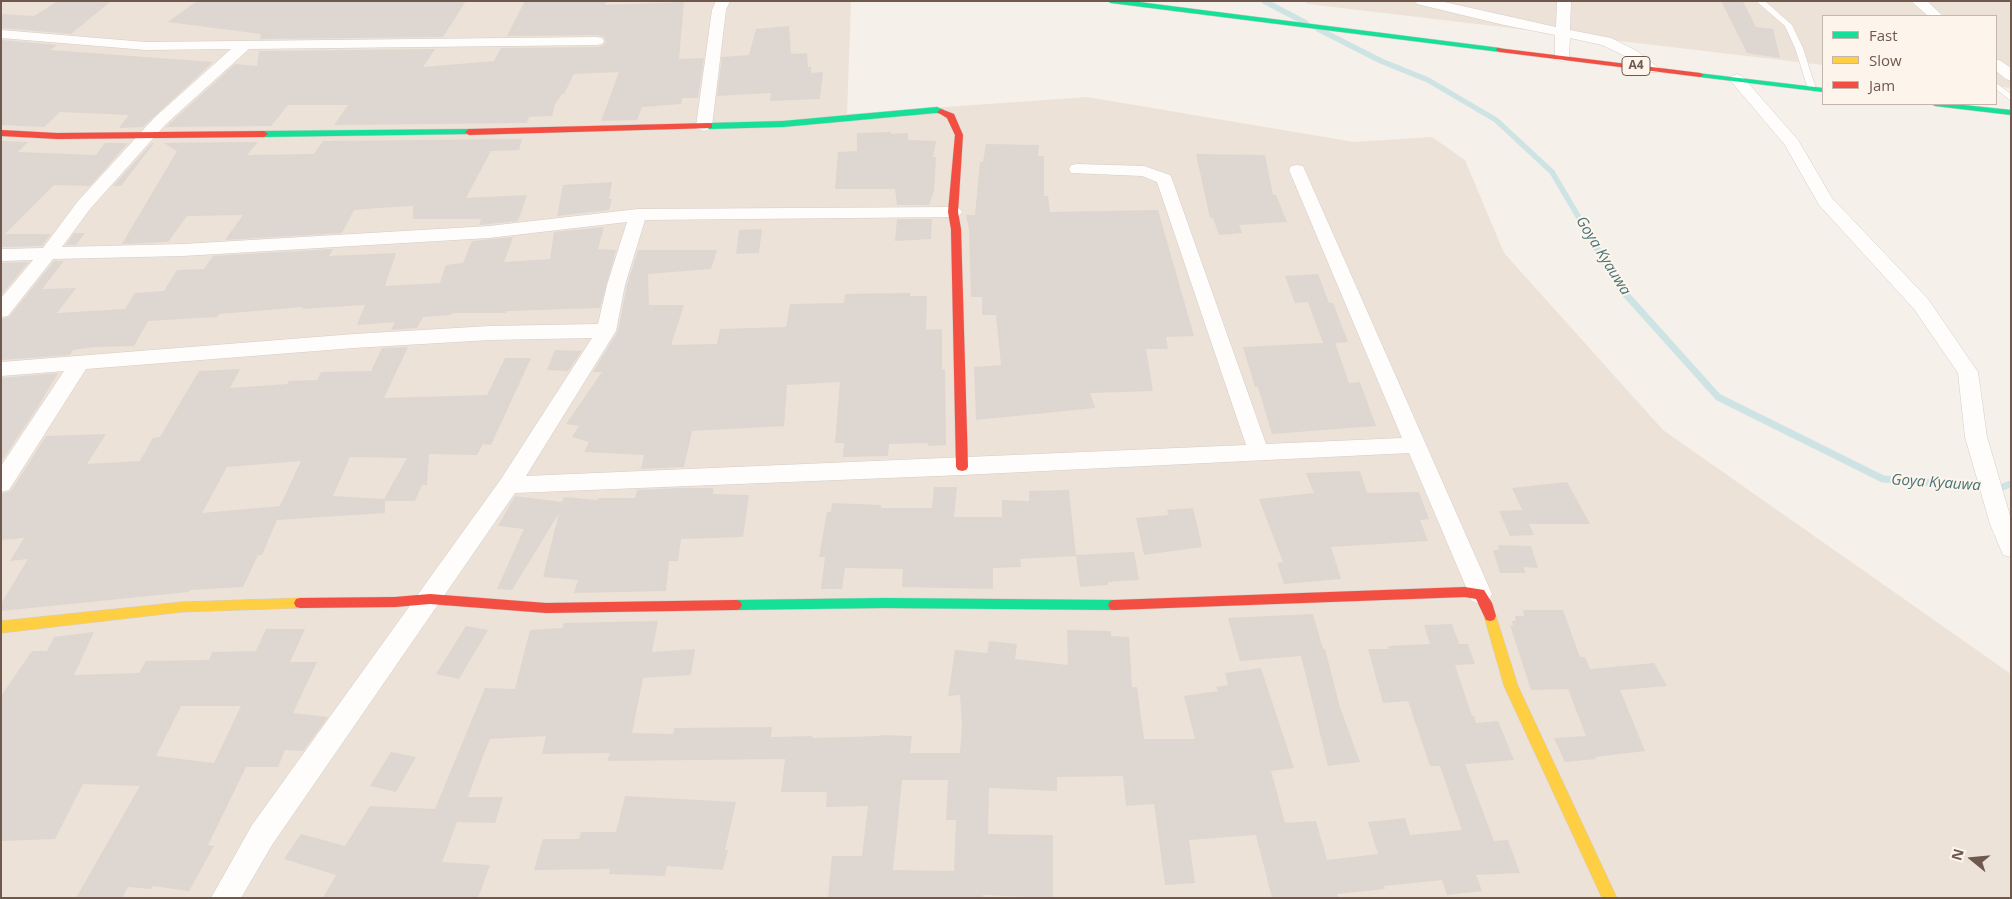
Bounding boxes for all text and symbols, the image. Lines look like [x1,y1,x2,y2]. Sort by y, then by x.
legend [1822,15,1997,105]
text: Fast [1869,25,1898,45]
text: Slow [1869,50,1902,70]
road number: A4 [1622,56,1650,76]
text: Jam [1869,75,1895,95]
water label: Goya Kyauwa [1572,213,1634,299]
water label: Goya Kyauwa [1891,471,1981,495]
north arrow [1947,834,1997,884]
text: N [1946,846,1968,863]

